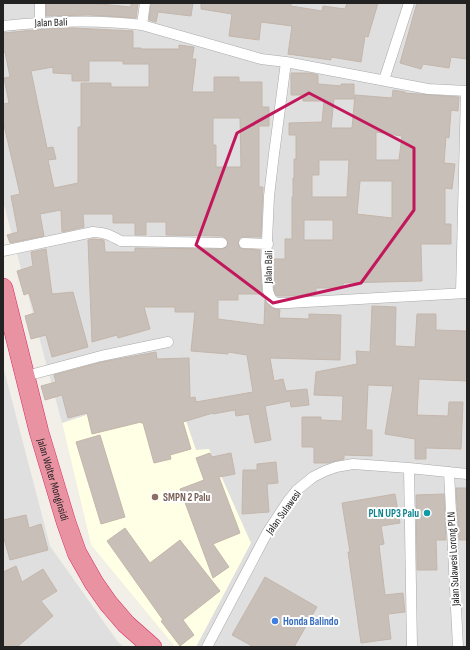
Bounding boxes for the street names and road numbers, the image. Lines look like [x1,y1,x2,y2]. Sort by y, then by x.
street label: Jalan Bali [33,15,68,30]
street label: Jalan Bali [262,251,275,284]
street label: Jalan Wolter Monginsidi [34,436,71,522]
street label: Jalan Sulawesi [262,488,304,538]
street label: Jalan Sulawesi Lorong PLN [445,512,463,607]

